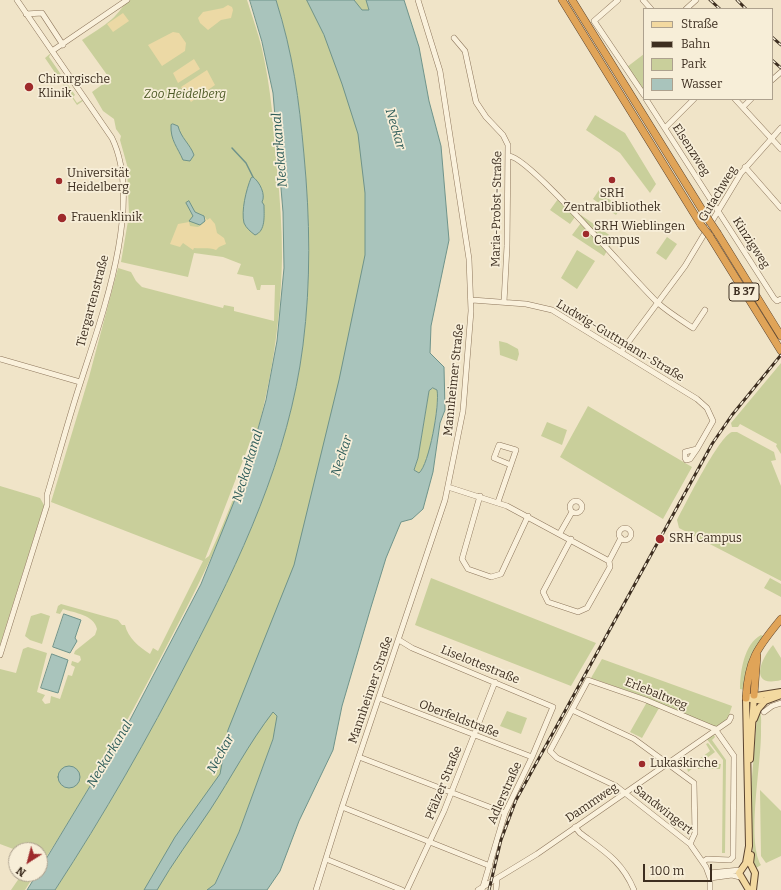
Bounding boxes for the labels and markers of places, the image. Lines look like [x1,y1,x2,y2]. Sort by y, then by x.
place label: Chirurgische Klinik [38,73,110,101]
marker: Chirurgische Klinik [23,81,35,93]
place label: Universität Heidelberg [67,167,129,195]
marker: SRH Zentralbibliothek [607,175,617,185]
marker: Universität Heidelberg [54,176,64,186]
place label: SRH Zentralbibliothek [563,187,661,215]
place label: Frauenklinik [71,211,142,225]
marker: Frauenklinik [56,212,68,224]
place label: SRH Wieblingen Campus [594,220,685,248]
marker: SRH Wieblingen Campus [581,229,591,239]
place label: SRH Campus [669,532,742,546]
marker: SRH Campus [654,533,666,545]
place label: Lukaskirche [650,757,718,771]
marker: Lukaskirche [637,759,647,769]

